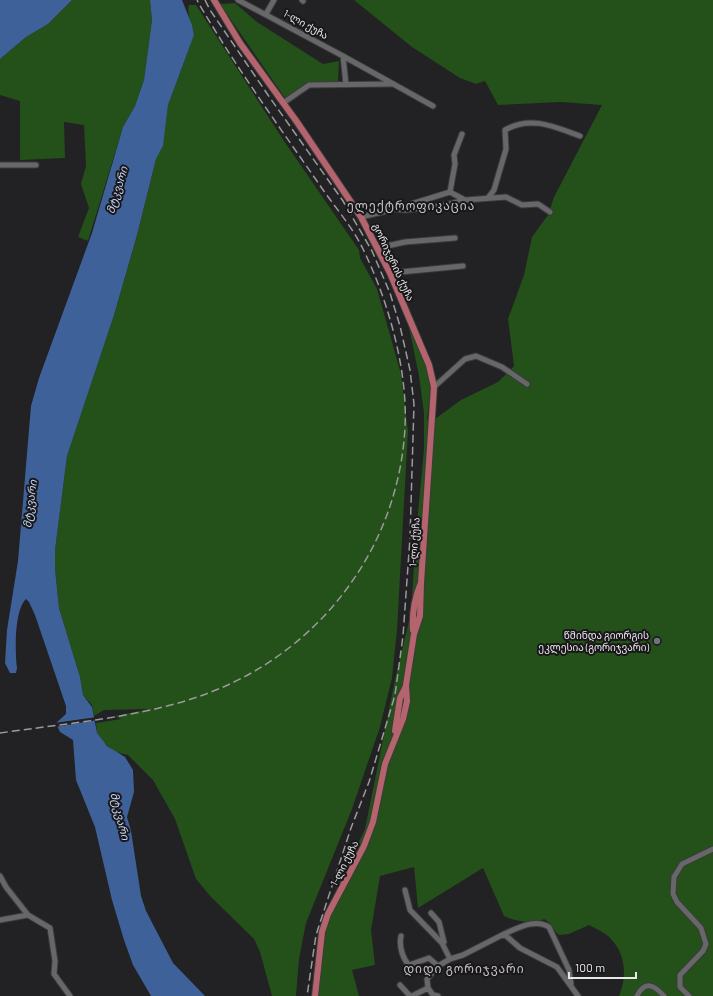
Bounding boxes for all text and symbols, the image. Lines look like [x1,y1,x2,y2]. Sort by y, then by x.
street label: 1-ლი ქუჩა [281,7,331,42]
water label: მტკვარი [103,164,131,215]
district label: ელექტროფიკაცია [347,198,475,214]
street label: გორიჯვრის ქუჩა [370,221,417,303]
water label: მტკვარი [20,478,40,529]
street label: 1-ლი ქუჩა [406,517,423,567]
place label: წმინდა გიორგის ეკლესია (გორიჯვარი) [538,629,649,654]
marker: წმინდა გიორგის ეკლესია (გორიჯვარი) [652,636,662,646]
water label: მტკვარი [107,791,133,842]
street label: 1-ლი ქუჩა [327,838,361,888]
scale bar [569,954,636,980]
text: 100 m [575,960,605,974]
district label: დიდი გორიჯვარი [403,961,525,977]

